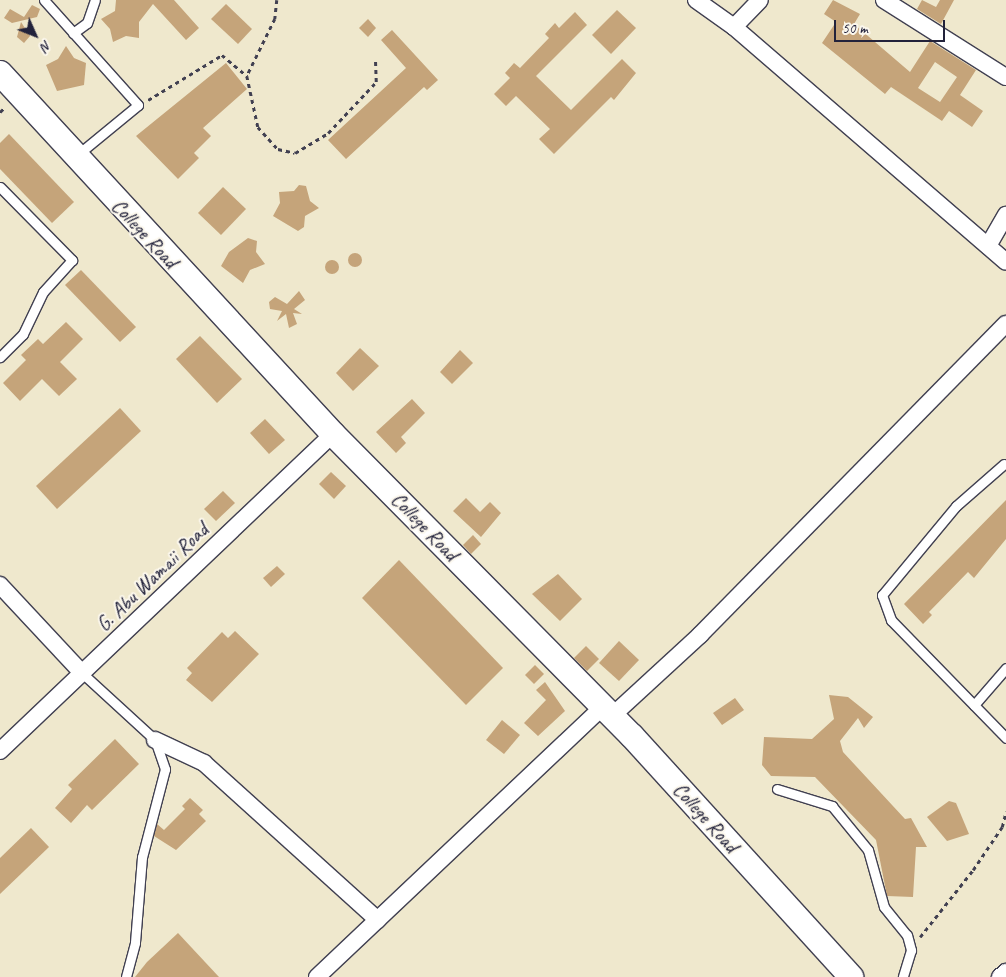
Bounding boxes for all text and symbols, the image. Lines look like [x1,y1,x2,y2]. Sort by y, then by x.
north arrow [10,10,60,60]
scale bar [836,10,947,42]
text: 50 m [842,19,868,38]
text: N [37,37,55,55]
street label: College Road [107,193,183,273]
street label: College Road [386,486,464,566]
street label: G. Abu Wamaii Road [91,518,213,636]
street label: College Road [668,777,744,857]

